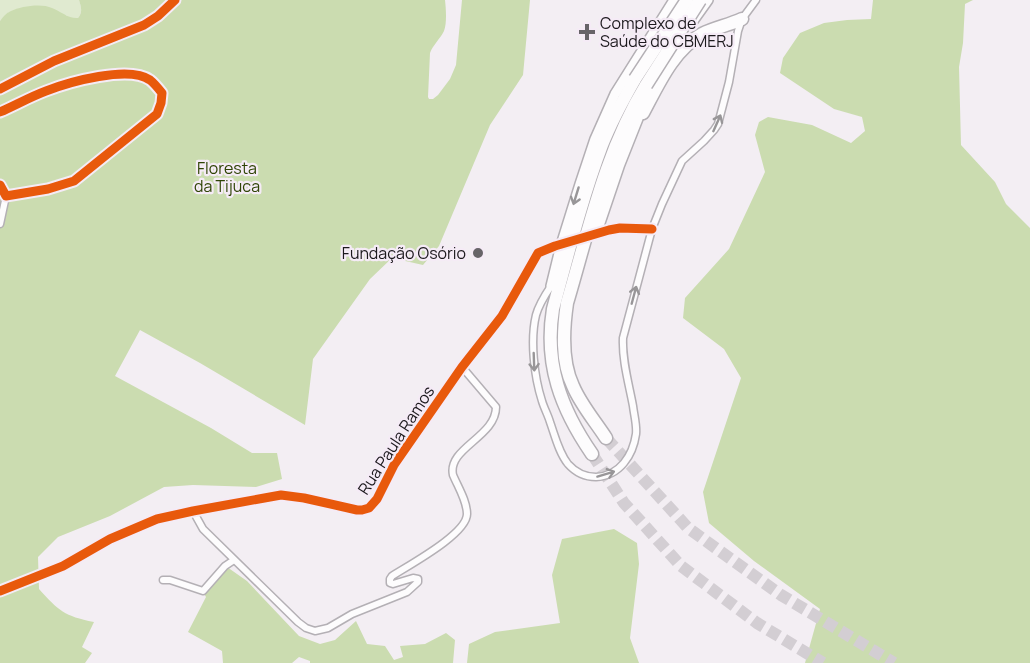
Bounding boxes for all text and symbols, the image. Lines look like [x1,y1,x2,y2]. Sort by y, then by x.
place label: Complexo de Saúde do CBMERJ [600,12,734,52]
marker: Complexo de Saúde do CBMERJ [578,23,596,41]
one-way arrow [711,114,723,132]
park label: Floresta da Tijuca [194,157,260,197]
one-way arrow [570,186,581,205]
place label: Fundação Osório [342,242,466,264]
marker: Fundação Osório [471,246,485,260]
one-way arrow [629,286,641,305]
one-way arrow [529,351,540,371]
street label: Rua Paula Ramos [353,381,439,499]
one-way arrow [597,468,616,479]

